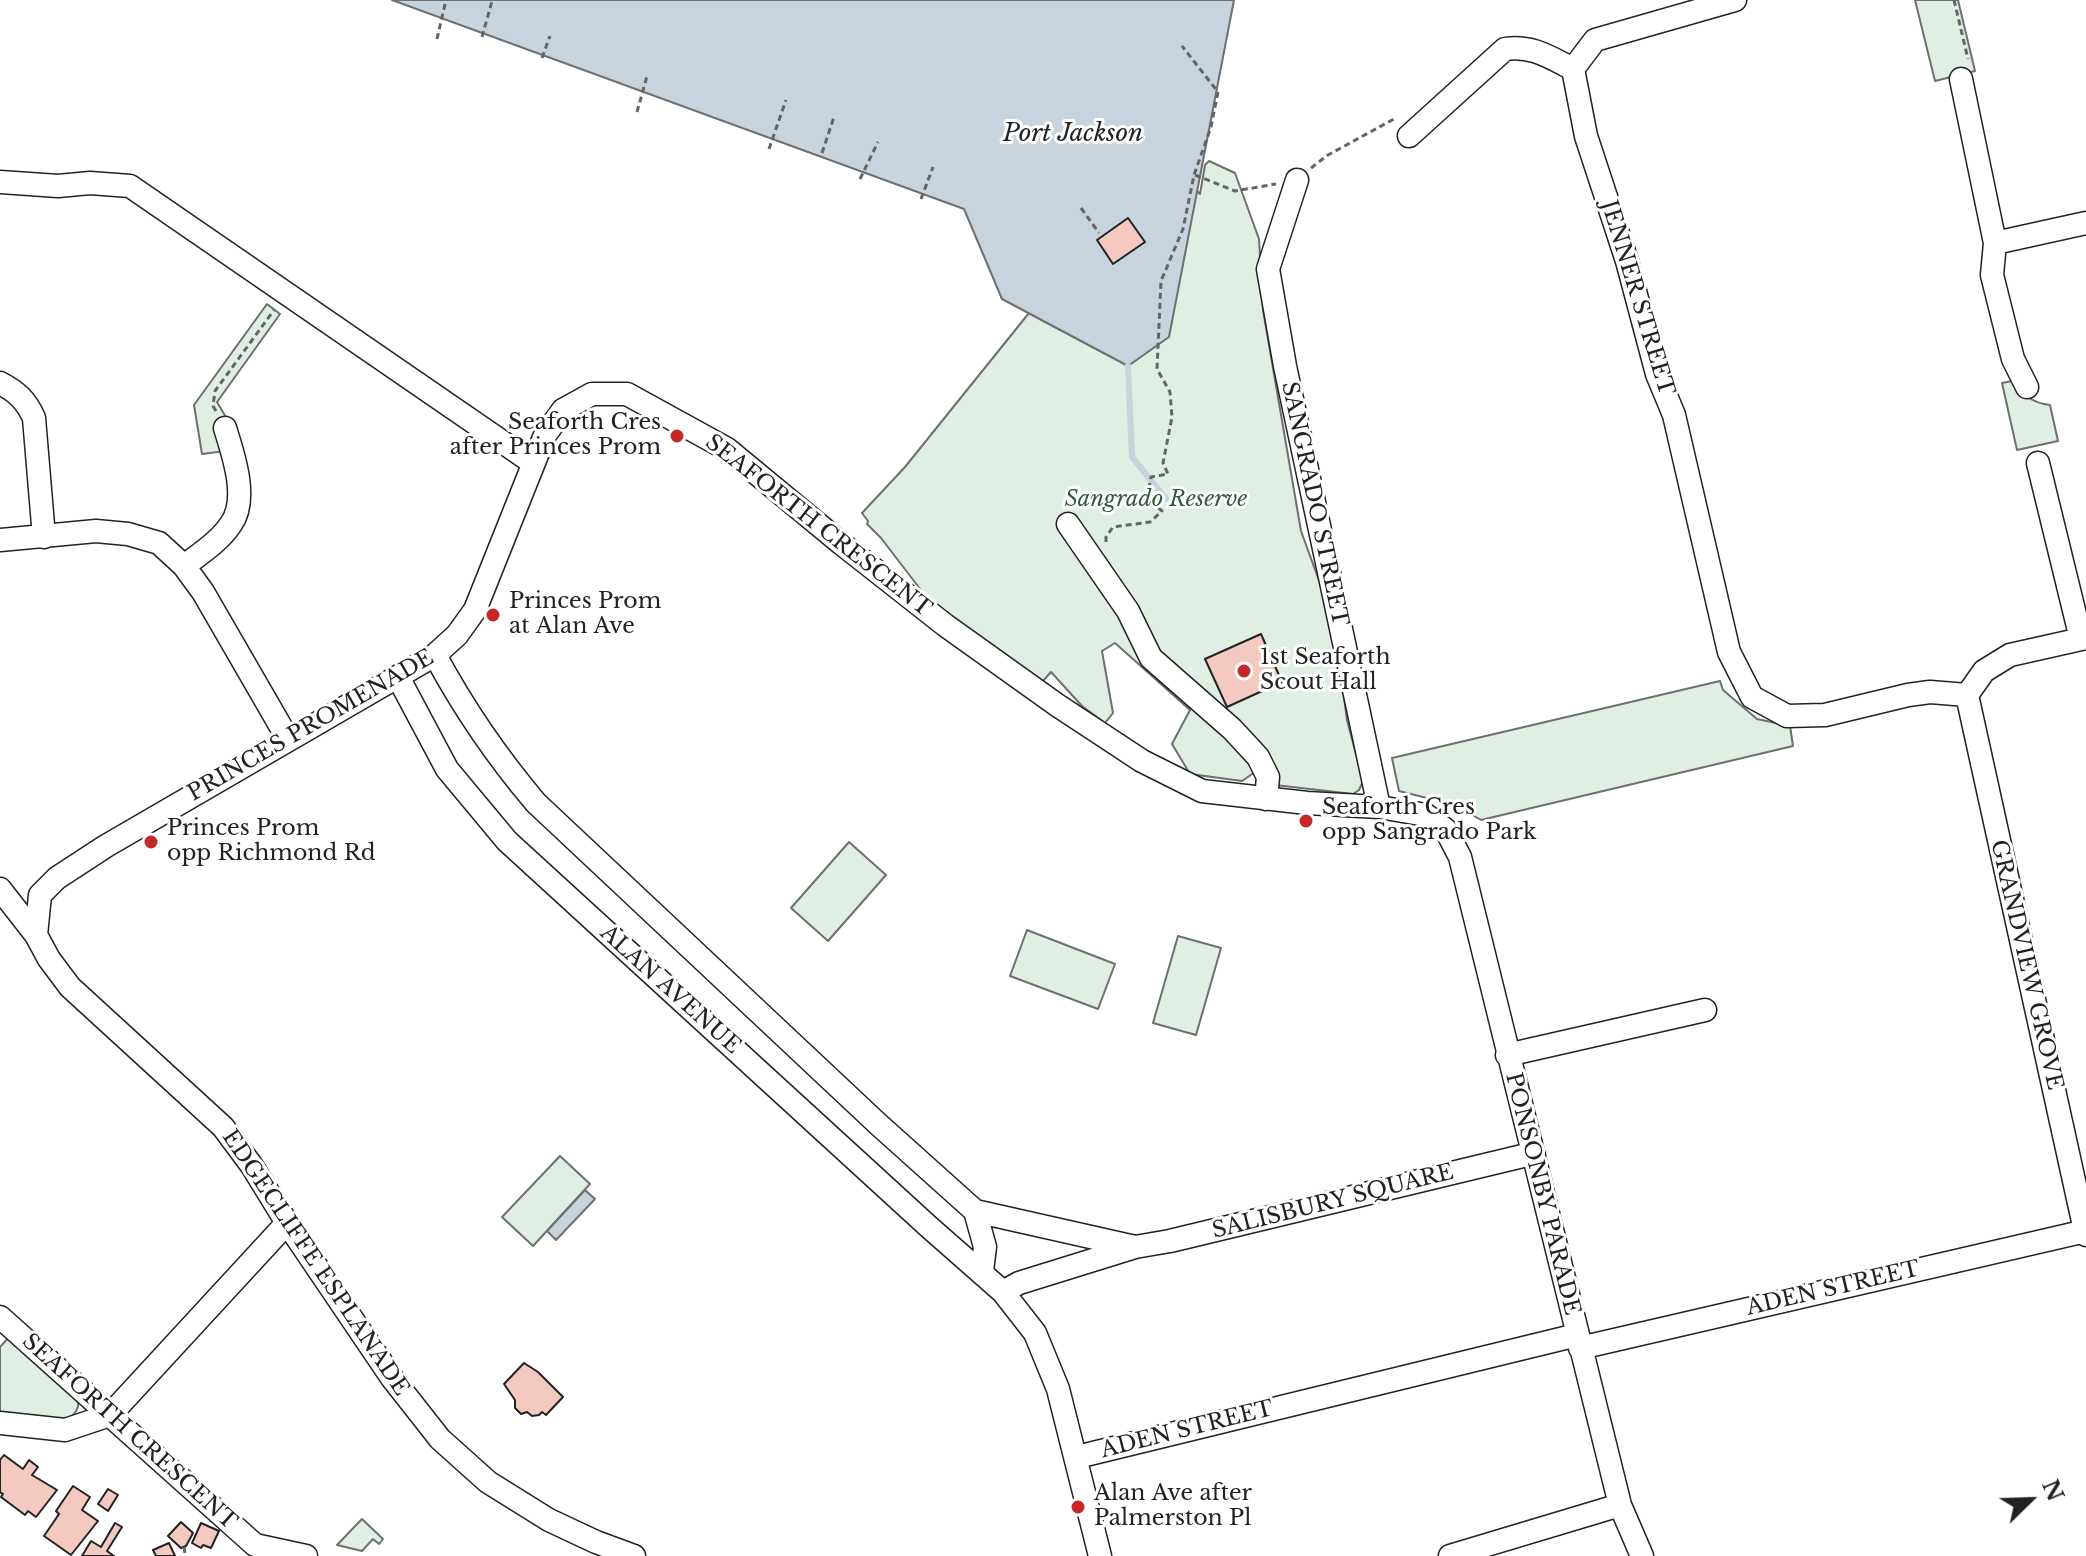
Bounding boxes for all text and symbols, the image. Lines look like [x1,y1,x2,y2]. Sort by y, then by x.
water label: Port Jackson [1003,120,1143,148]
street label: JENNER STREET [1595,197,1679,399]
street label: SANGRADO STREET [1275,379,1353,629]
place label: Seaforth Cres after Princes Prom [450,410,661,462]
marker: Seaforth Cres after Princes Prom [668,427,686,445]
street label: SEAFORTH CRESCENT [700,429,936,623]
park label: Sangrado Reserve [1065,487,1247,513]
place label: Princes Prom at Alan Ave [509,589,661,640]
marker: Princes Prom at Alan Ave [484,606,502,624]
street label: PRINCES PROMENADE [183,645,439,807]
place label: 1st Seaforth Scout Hall [1260,645,1391,696]
marker: 1st Seaforth Scout Hall [1235,662,1253,680]
place label: Seaforth Cres opp Sangrado Park [1322,795,1537,846]
marker: Seaforth Cres opp Sangrado Park [1297,812,1315,830]
place label: Princes Prom opp Richmond Rd [167,816,376,868]
marker: Princes Prom opp Richmond Rd [142,833,160,851]
street label: GRANDVIEW GROVE [1984,837,2068,1093]
street label: ALAN AVENUE [595,920,745,1060]
street label: PONSONBY PARADE [1499,1070,1585,1318]
street label: EDGECLIFFE ESPLANADE [216,1125,414,1401]
street label: SALISBURY SQUARE [1210,1159,1456,1245]
street label: ADEN STREET [1744,1256,1922,1322]
street label: SEAFORTH CRESCENT [16,1329,242,1535]
street label: ADEN STREET [1098,1396,1276,1464]
north arrow [1990,1460,2070,1540]
text: N [2036,1476,2069,1505]
place label: Alan Ave after Palmerston Pl [1094,1481,1252,1532]
marker: Alan Ave after Palmerston Pl [1069,1498,1087,1516]

